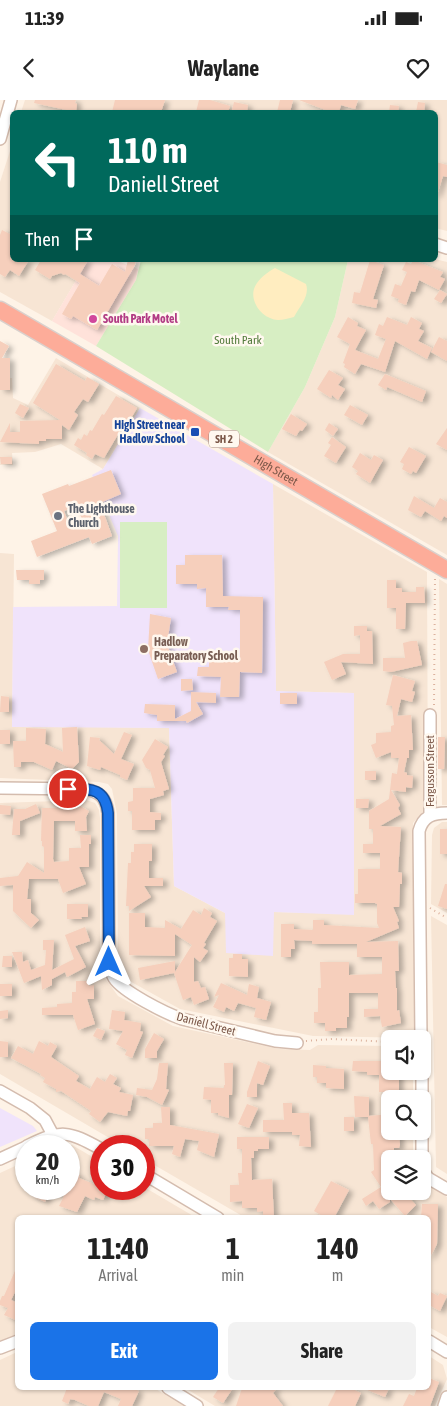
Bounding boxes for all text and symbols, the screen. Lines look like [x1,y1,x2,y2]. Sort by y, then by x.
text: 11:39 [25,7,64,29]
icon: back [15,54,43,82]
icon: heart [404,54,432,82]
text: Waylane [188,55,259,81]
icon: left [25,130,90,195]
text: 110 m [108,130,187,170]
text: Daniell Street [108,171,219,197]
icon: arrive [70,225,98,253]
text: Then [25,228,60,250]
place label: South Park Motel [103,312,179,326]
marker: South Park Motel [87,313,99,325]
park label: South Park [214,333,262,347]
place label: High Street near Hadlow School [114,418,186,446]
marker: High Street near Hadlow School [189,426,201,438]
road number: SH 2 [209,430,239,448]
street label: High Street [251,452,301,489]
place label: The Lighthouse Church [68,502,135,530]
marker: The Lighthouse Church [52,510,64,522]
place label: Hadlow Preparatory School [154,635,239,663]
marker: Hadlow Preparatory School [138,643,150,655]
street label: Fergusson Street [423,734,437,807]
pin [47,768,89,810]
icon: arrive [54,775,82,803]
position arrow [82,935,134,987]
street label: Daniell Street [175,1009,238,1039]
map controls [381,1030,431,1200]
button: sound [381,1030,431,1080]
button: search [381,1090,431,1140]
speed limit sign: 30 [90,1135,155,1200]
text: 20 [36,1147,59,1175]
button: layers [381,1150,431,1200]
text: km/h [36,1173,59,1187]
text: 11:40 [87,1231,149,1265]
text: 1 [226,1231,240,1265]
text: 140 [316,1231,359,1265]
text: Arrival [99,1266,138,1284]
text: min [221,1266,244,1284]
text: m [332,1266,343,1284]
button: Exit [30,1322,218,1380]
button: Share [228,1322,416,1380]

